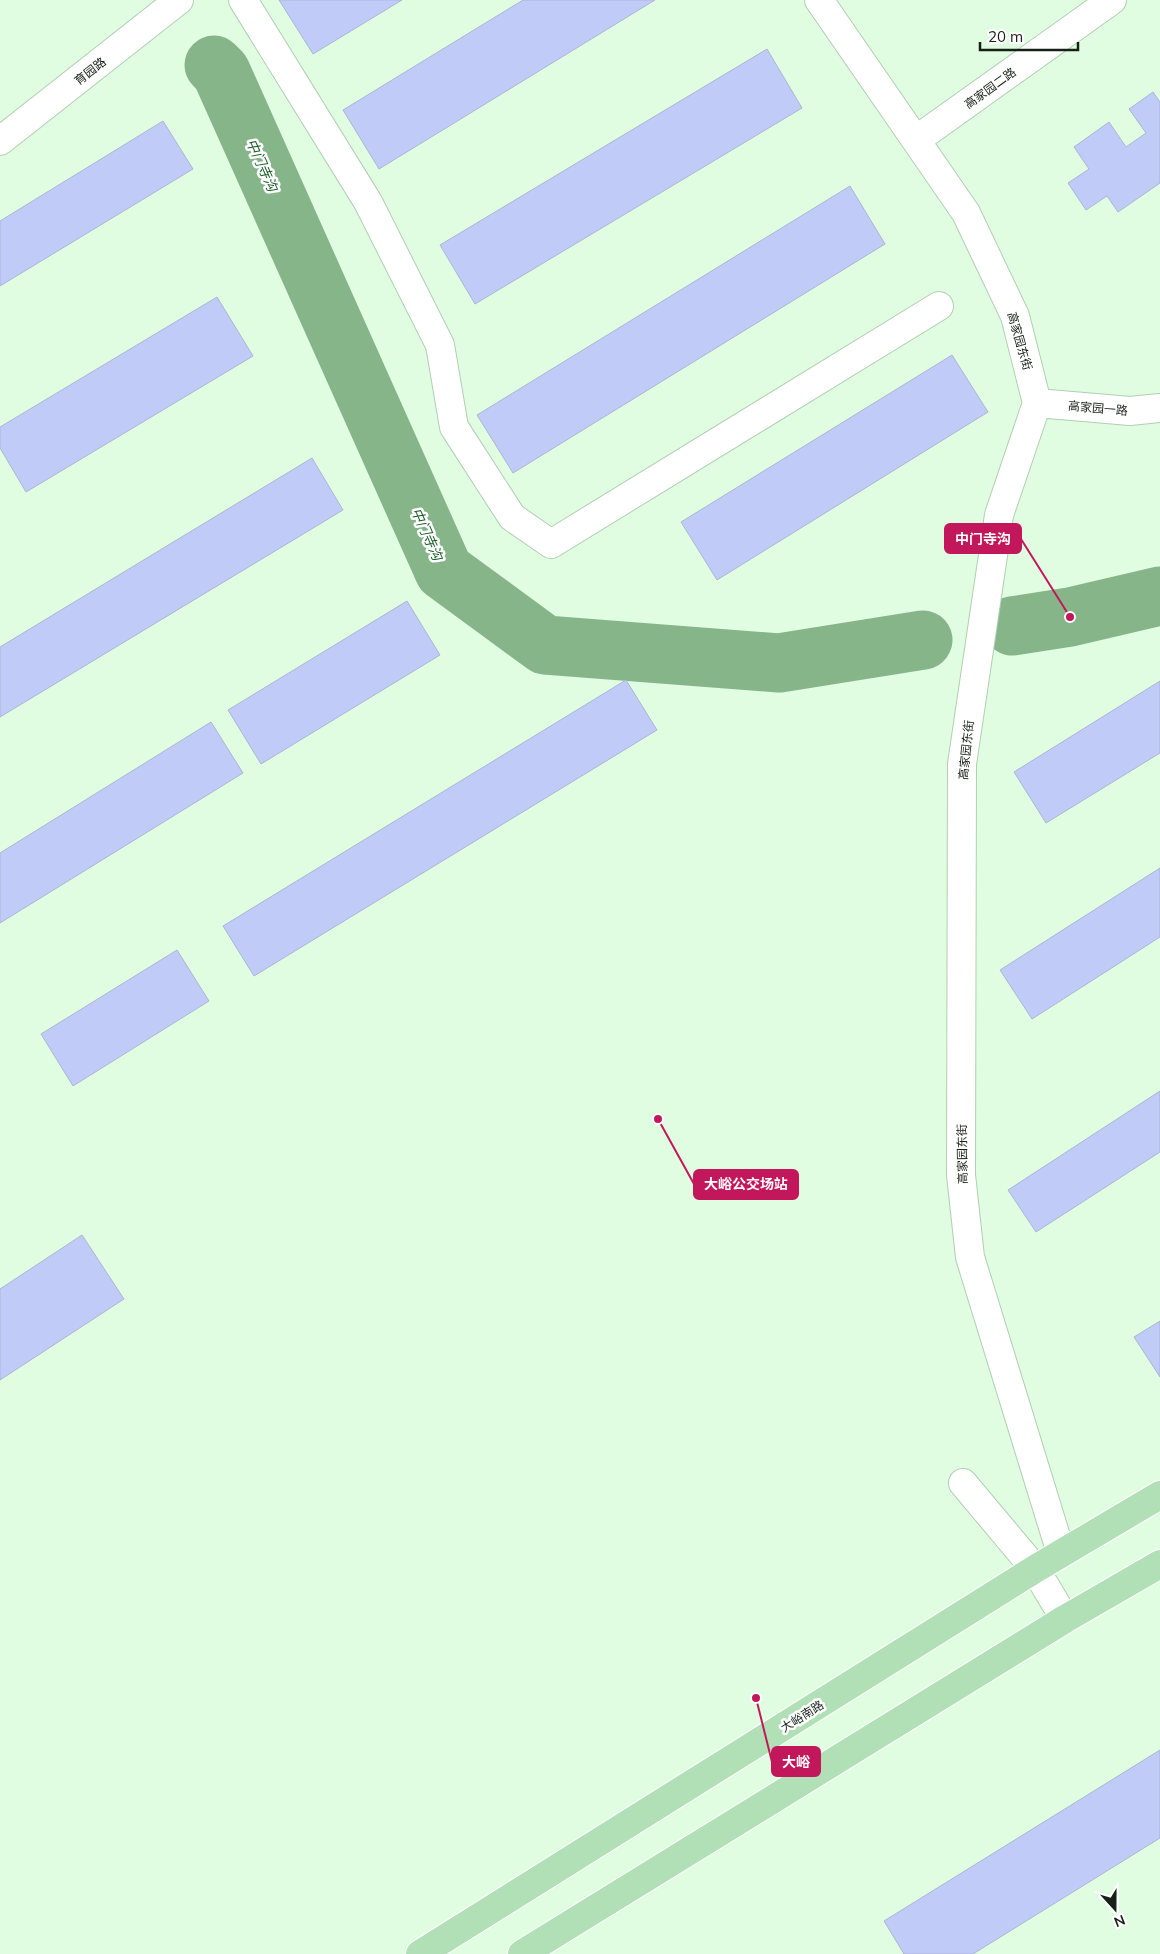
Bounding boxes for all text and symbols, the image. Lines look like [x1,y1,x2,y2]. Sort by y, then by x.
scale bar [980,20,1078,52]
text: 20 m [988,27,1023,46]
street label: 育园路 [71,54,109,88]
street label: 高家园二路 [961,64,1019,112]
water label: 中门寺沟 [242,136,282,196]
street label: 高家园东街 [1005,310,1035,372]
street label: 高家园一路 [1067,398,1129,418]
water label: 中门寺沟 [407,505,447,565]
callout: 中门寺沟 [945,524,1021,553]
text: 中门寺沟 [955,530,1011,548]
street label: 高家园东街 [955,719,977,781]
street label: 高家园东街 [954,1124,970,1184]
callout: 大峪公交场站 [694,1170,798,1199]
text: 大峪公交场站 [704,1175,788,1193]
street label: 大峪南路 [778,1697,826,1735]
callout: 大峪 [772,1747,820,1776]
text: 大峪 [782,1753,810,1771]
north arrow [1090,1884,1140,1934]
text: N [1111,1911,1128,1931]

